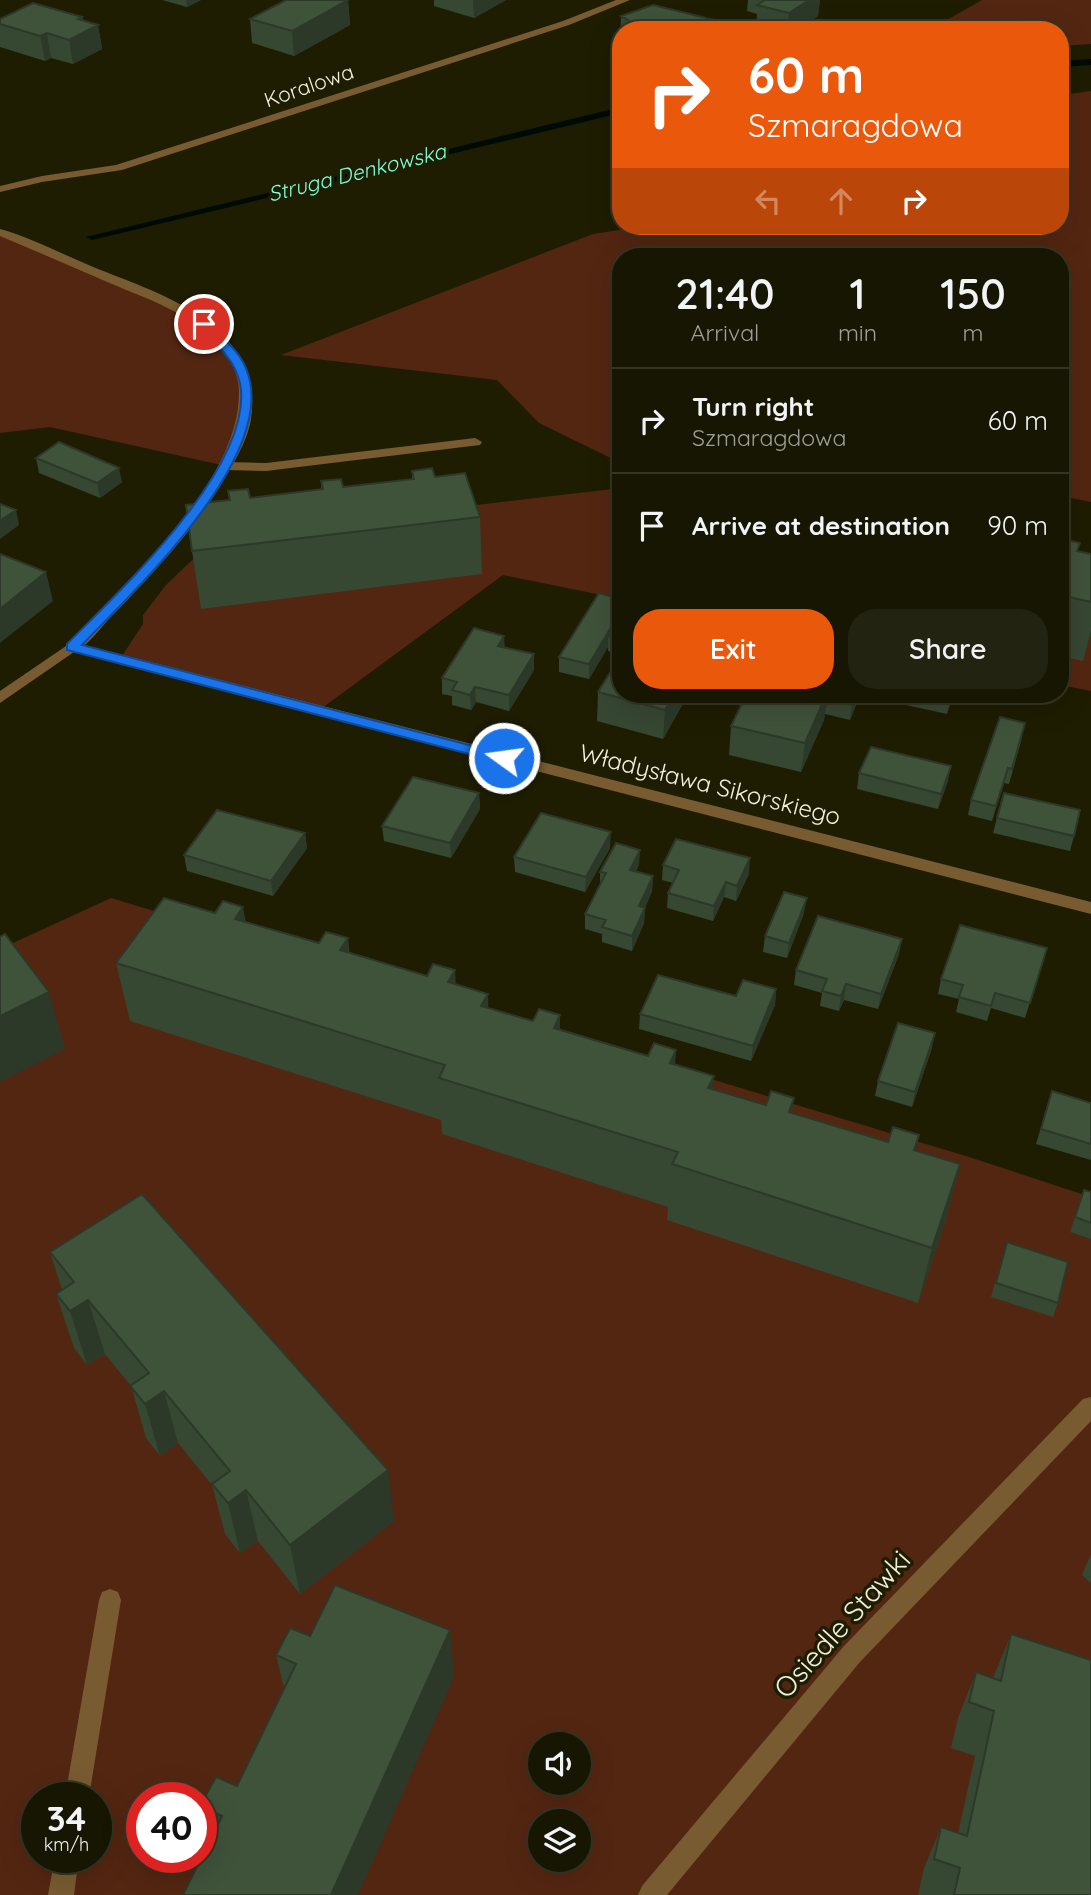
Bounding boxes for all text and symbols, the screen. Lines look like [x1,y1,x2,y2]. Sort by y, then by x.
text: 60 m [748,44,864,105]
icon: right [633,49,724,140]
street label: Koralowa [261,58,357,112]
text: Szmaragdowa [748,105,963,145]
water label: Struga Denkowska [265,137,450,207]
icon: left [749,182,787,220]
icon: ahead [822,182,860,220]
icon: right [895,182,933,220]
text: 21:40 [675,267,775,320]
text: 1 [849,267,866,320]
text: 150 [940,267,1006,320]
pin [174,294,234,354]
icon: arrive [185,305,223,343]
text: Arrival [691,318,759,347]
text: min [838,318,877,347]
text: m [963,318,984,347]
text: Turn right [692,390,814,423]
icon: right [633,402,671,440]
text: 60 m [988,404,1048,437]
text: Szmaragdowa [692,423,846,452]
icon: arrive [633,507,671,545]
text: Arrive at destination [692,509,950,542]
text: 90 m [987,509,1048,542]
button: Exit [633,609,834,689]
button: Share [848,609,1048,689]
position arrow [467,721,541,795]
street label: Władysława Sikorskiego [577,737,844,831]
street label: Osiedle Stawki [766,1542,917,1705]
map controls [528,1732,591,1872]
button: sound [528,1732,591,1795]
speed limit sign: 40 [126,1782,217,1873]
text: 34 [47,1796,86,1840]
button: layers [528,1809,591,1872]
text: km/h [44,1833,89,1856]

